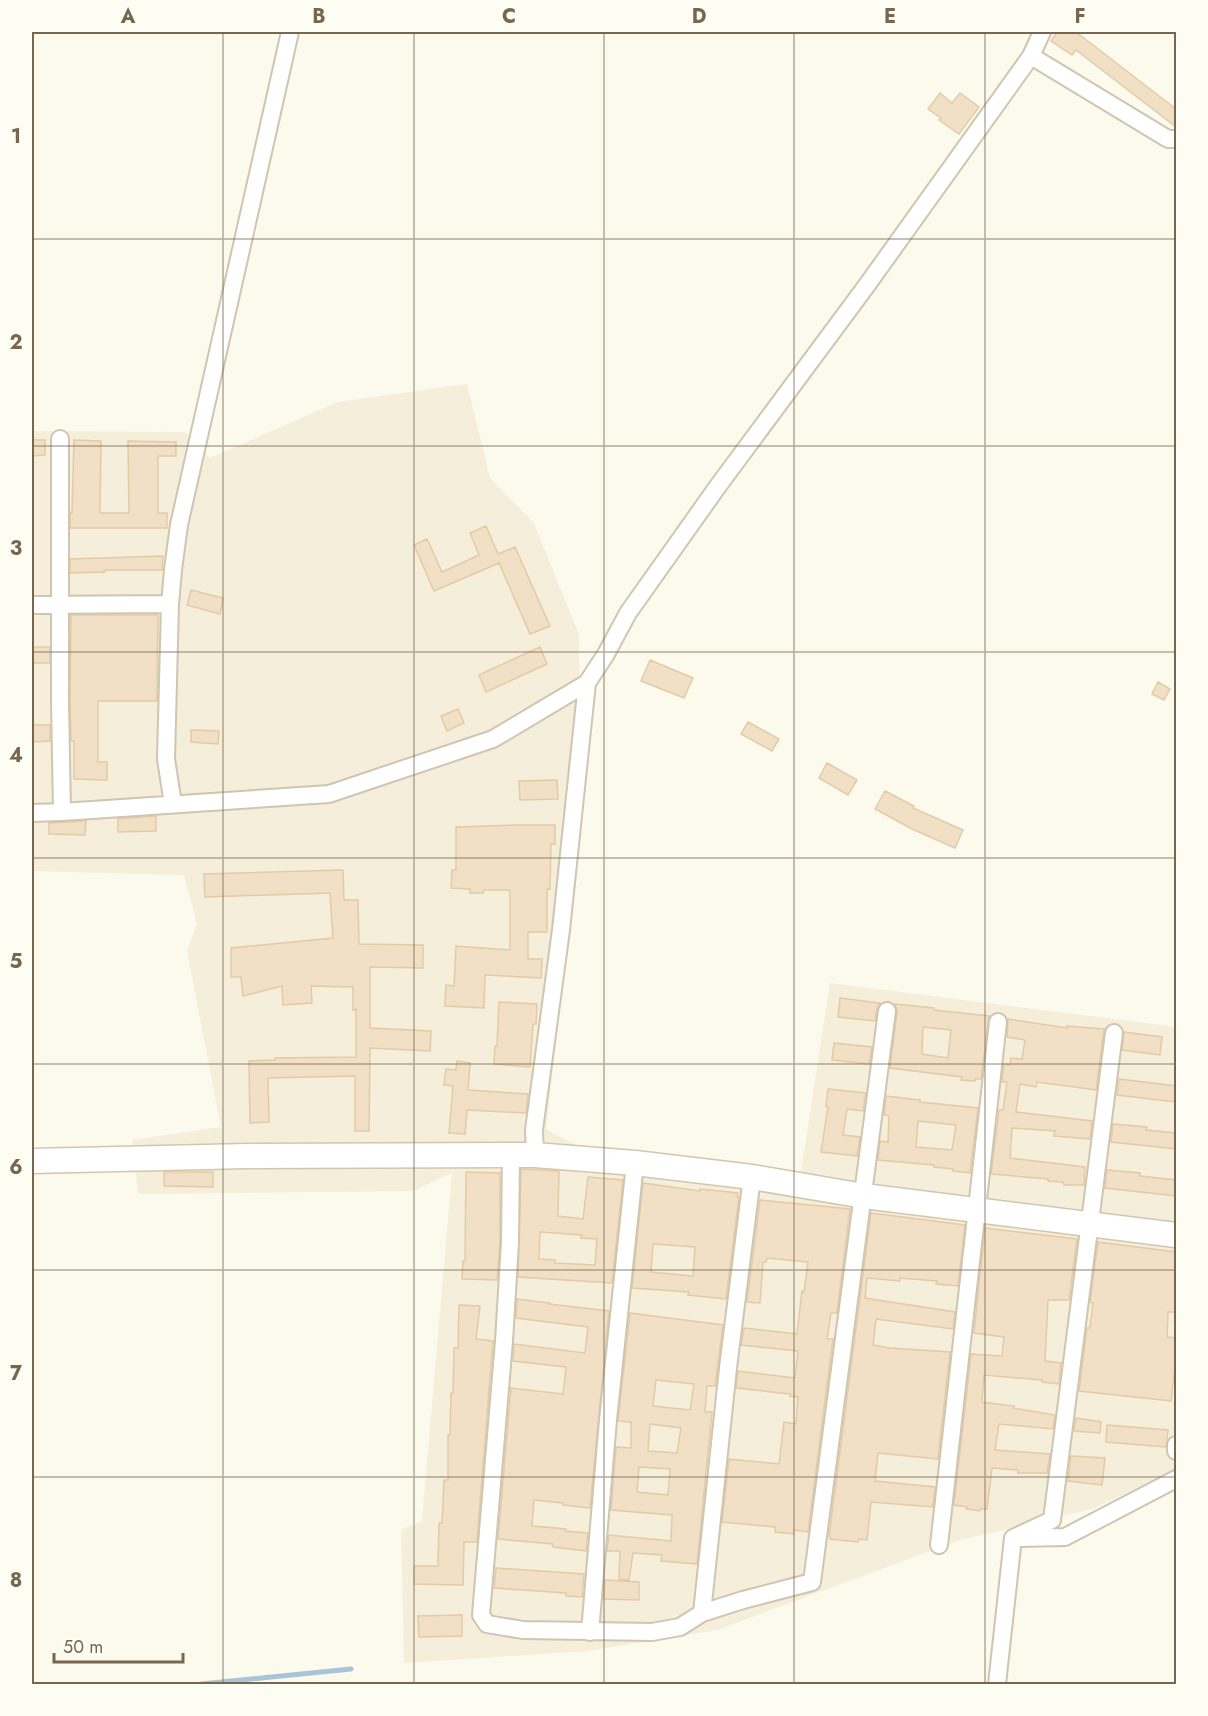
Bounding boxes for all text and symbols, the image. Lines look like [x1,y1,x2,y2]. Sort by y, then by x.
text: A [120,2,136,31]
text: B [312,2,326,31]
text: C [502,2,516,31]
text: D [692,2,706,31]
text: E [884,2,896,31]
text: F [1074,2,1086,31]
text: 1 [11,122,21,151]
text: 2 [9,328,23,357]
text: 3 [10,534,22,563]
text: 4 [9,741,23,770]
text: 5 [10,947,23,976]
text: 6 [9,1153,23,1182]
text: 7 [10,1359,23,1388]
text: 8 [10,1566,22,1595]
scale bar [54,1626,183,1664]
text: 50 m [63,1634,103,1660]

